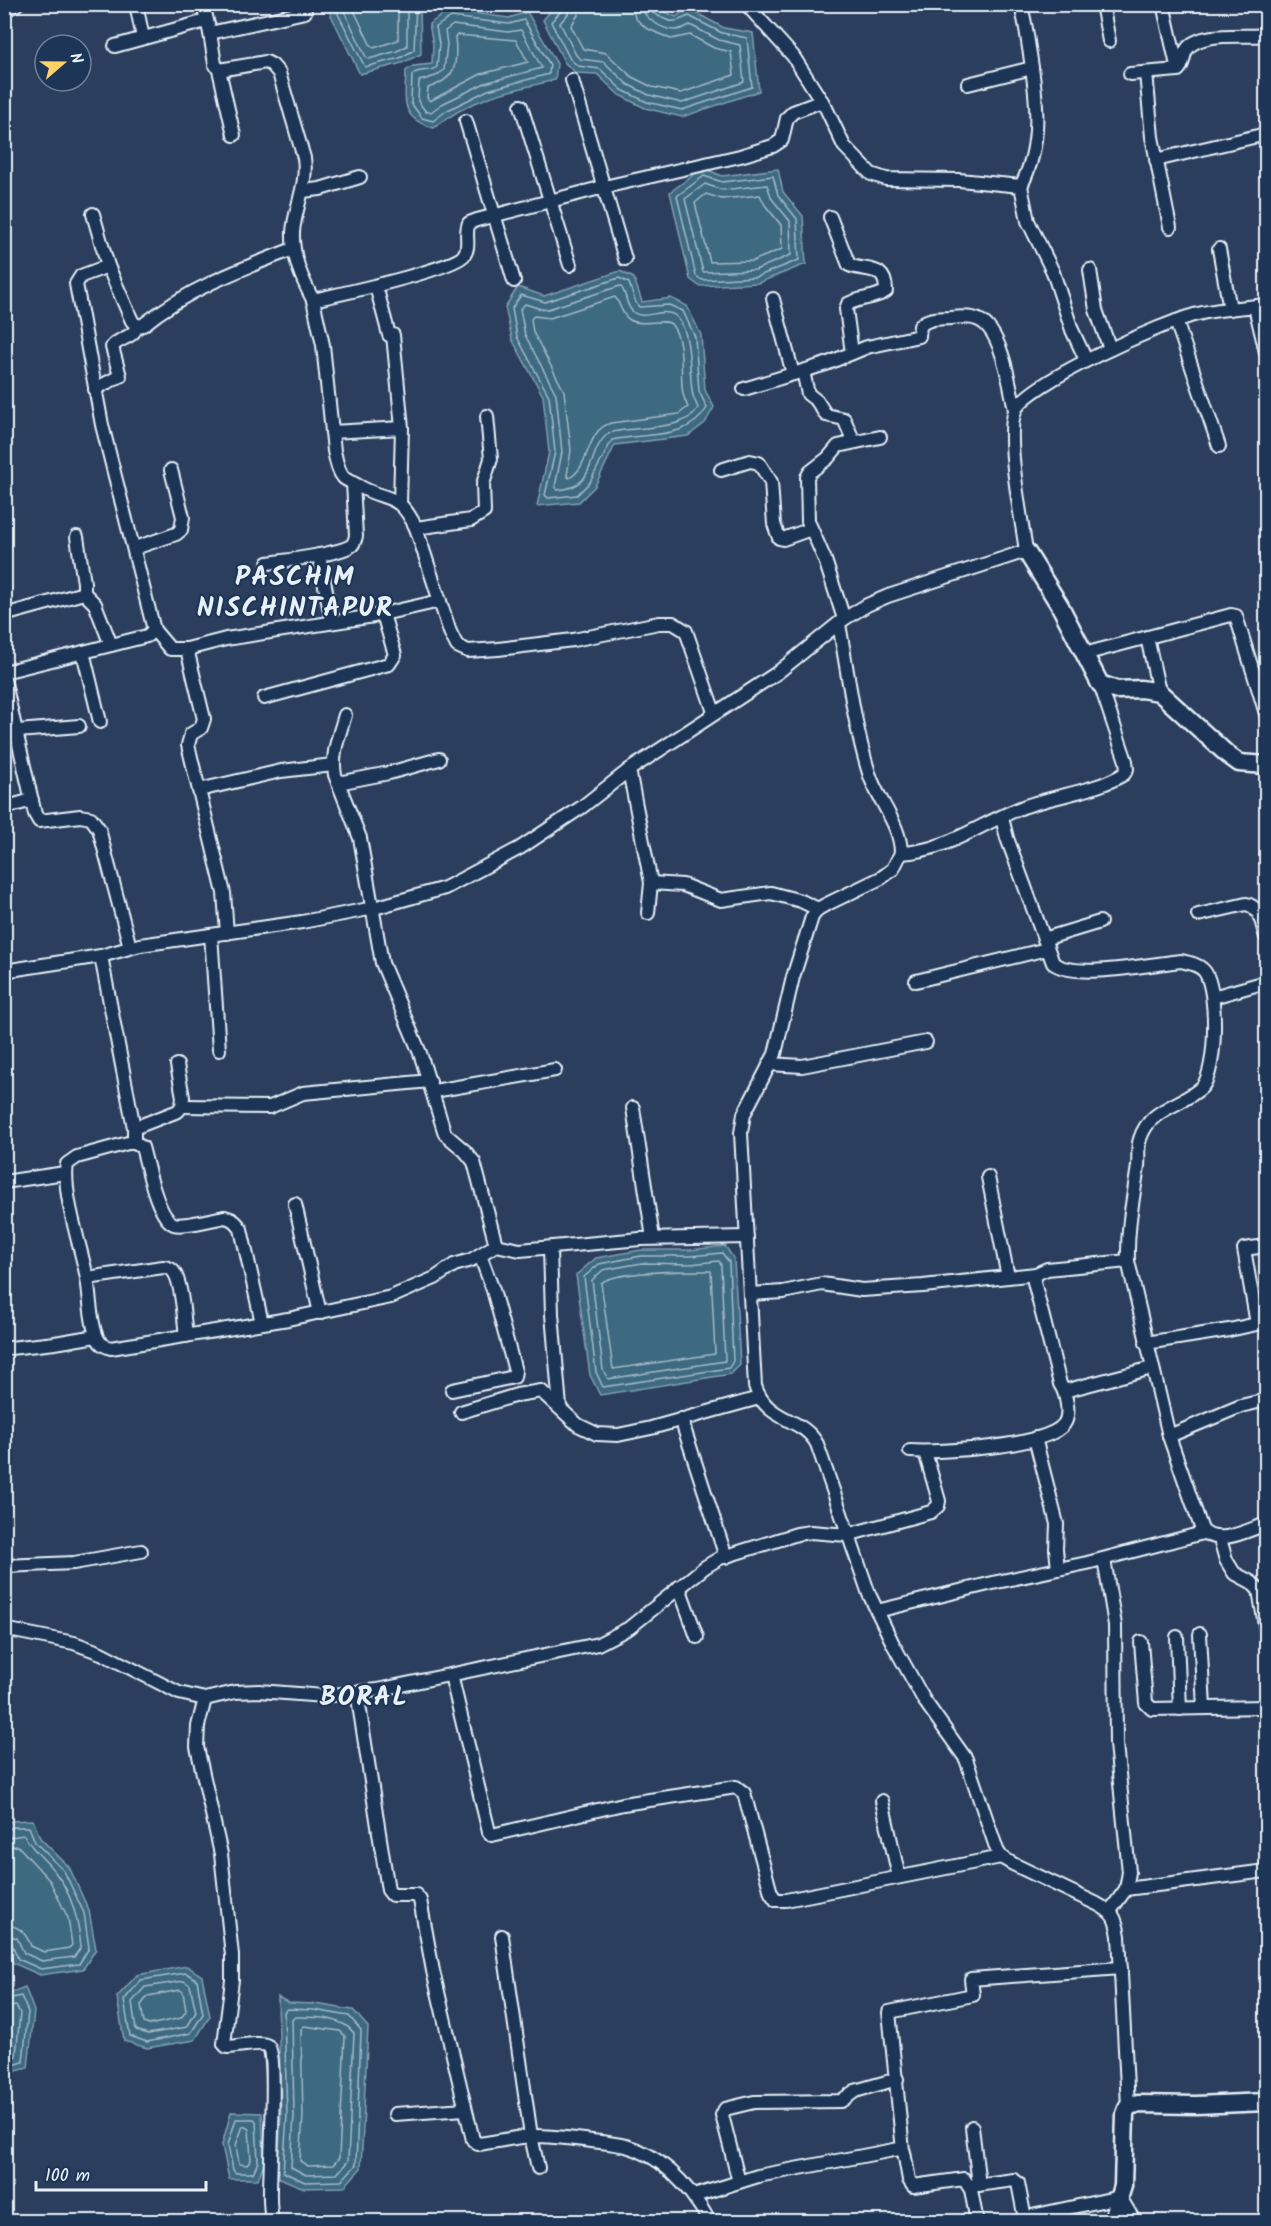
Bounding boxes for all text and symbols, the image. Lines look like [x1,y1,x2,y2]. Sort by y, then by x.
north arrow [33,33,93,93]
text: N [62,49,89,67]
district label: PASCHIM NISCHINTAPUR [197,556,393,630]
district label: BORAL [319,1676,409,1719]
scale bar [36,2154,206,2192]
text: 100 m [45,2162,90,2191]

